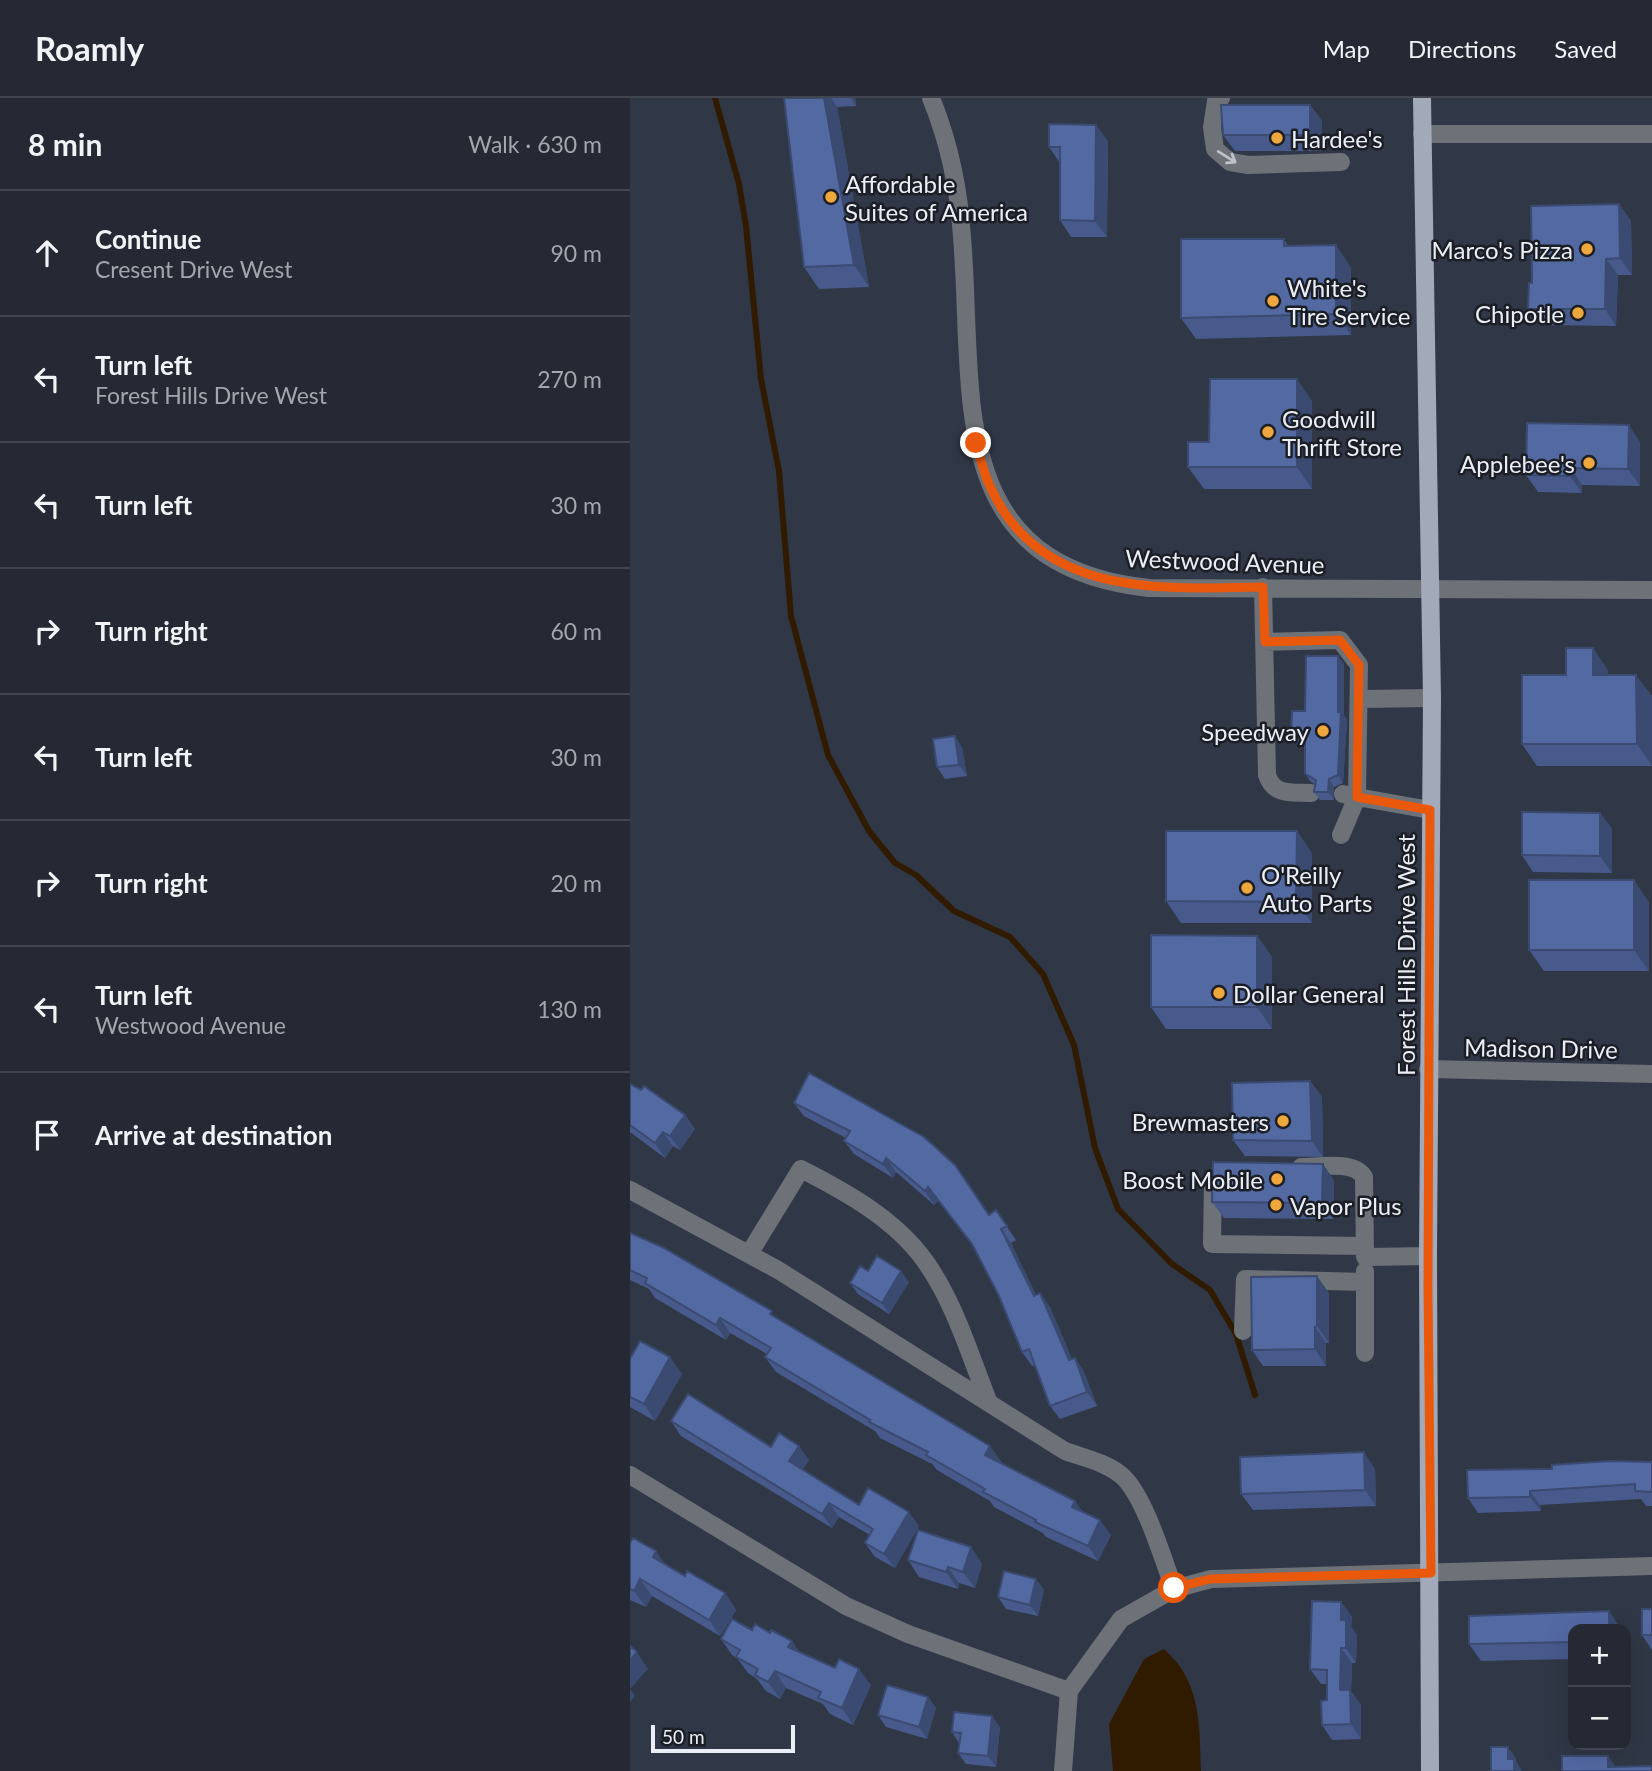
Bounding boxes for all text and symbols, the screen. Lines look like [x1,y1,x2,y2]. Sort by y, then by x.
text: Roamly [35,28,144,68]
text: Map [1323,34,1370,63]
text: Directions [1408,34,1516,63]
text: Saved [1554,34,1617,63]
place label: Hardee's [1291,124,1383,153]
text: 8 min [28,126,102,162]
text: Walk · 630 m [468,130,602,158]
marker: Hardee's [1269,130,1285,146]
one-way arrow [1216,150,1236,164]
place label: Affordable Suites of America [845,169,1028,226]
marker: Affordable Suites of America [823,189,839,205]
text: Continue [95,223,201,255]
icon: ahead [28,234,66,272]
place label: Marco's Pizza [1432,235,1573,264]
text: 90 m [551,239,602,267]
marker: Marco's Pizza [1579,241,1595,257]
text: Cresent Drive West [95,255,293,283]
place label: White's Tire Service [1287,273,1410,330]
marker: White's Tire Service [1265,293,1281,309]
place label: Chipotle [1475,299,1564,328]
marker: Chipotle [1570,305,1586,321]
text: Turn left [95,349,192,381]
icon: left [28,360,66,398]
text: 270 m [537,365,602,393]
text: Forest Hills Drive West [95,381,327,409]
place label: Goodwill Thrift Store [1282,404,1402,461]
marker: Goodwill Thrift Store [1260,424,1276,440]
route end [960,427,991,458]
place label: Applebee's [1460,449,1575,478]
marker: Applebee's [1581,455,1597,471]
icon: left [28,486,66,524]
text: Turn left [95,489,192,521]
text: 30 m [551,491,602,519]
street label: Westwood Avenue [1125,543,1325,579]
icon: right [28,612,66,650]
text: Turn right [95,615,208,647]
text: 60 m [551,617,602,645]
place label: Speedway [1201,717,1310,746]
marker: Speedway [1315,723,1331,739]
icon: left [28,738,66,776]
text: Turn left [95,741,192,773]
text: 30 m [551,743,602,771]
street label: Forest Hills Drive West [1391,834,1420,1076]
place label: O'Reilly Auto Parts [1261,860,1372,917]
icon: right [28,864,66,902]
text: Turn right [95,867,208,899]
text: 20 m [551,869,602,897]
marker: O'Reilly Auto Parts [1239,880,1255,896]
text: Turn left [95,979,192,1011]
place label: Dollar General [1233,979,1385,1008]
marker: Dollar General [1211,985,1227,1001]
icon: left [28,990,66,1028]
text: 130 m [537,995,602,1023]
text: Westwood Avenue [95,1011,286,1039]
street label: Madison Drive [1464,1032,1618,1064]
place label: Brewmasters [1132,1107,1269,1136]
marker: Brewmasters [1275,1113,1291,1129]
icon: arrive [28,1116,66,1154]
text: Arrive at destination [95,1119,332,1151]
place label: Boost Mobile [1122,1165,1263,1194]
marker: Boost Mobile [1269,1171,1285,1187]
place label: Vapor Plus [1290,1191,1402,1220]
marker: Vapor Plus [1268,1197,1284,1213]
route start [1158,1572,1189,1603]
map controls [1568,1624,1631,1750]
button: + [1568,1624,1631,1687]
button: − [1568,1687,1631,1750]
scale bar [651,1722,794,1754]
text: 50 m [662,1725,705,1748]

